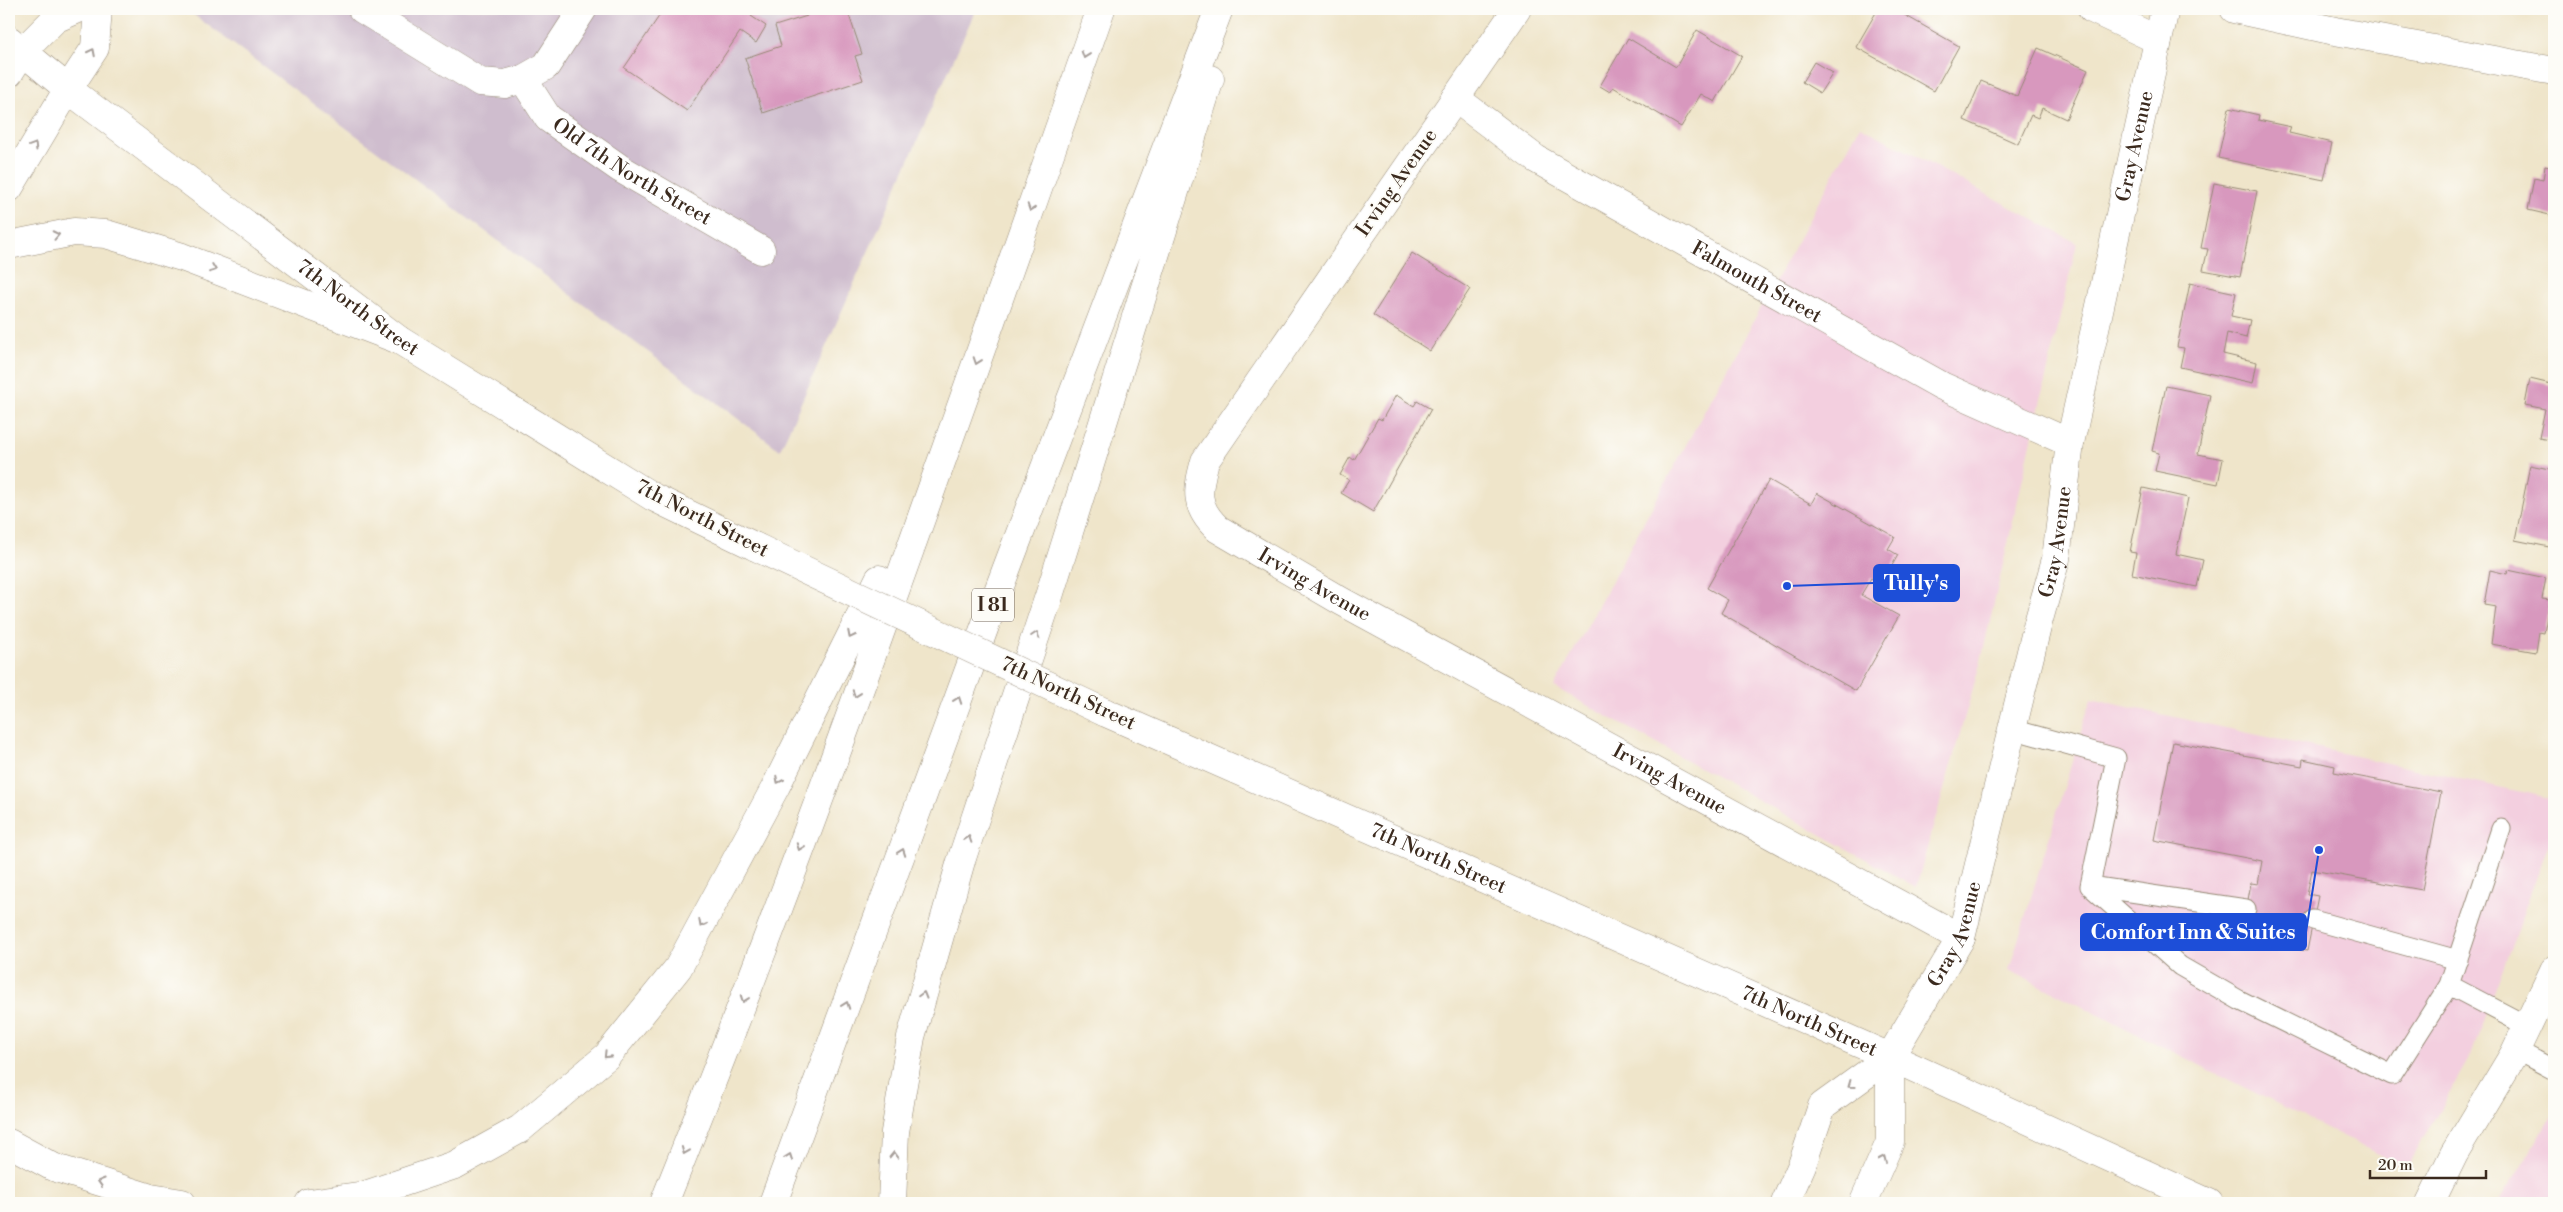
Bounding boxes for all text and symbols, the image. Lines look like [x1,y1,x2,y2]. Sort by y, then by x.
one-way arrow [86,48,96,57]
one-way arrow [1081,50,1091,58]
street label: Gray Avenue [2111,88,2159,204]
street label: Old 7th North Street [547,112,716,231]
street label: Irving Avenue [1351,124,1443,242]
one-way arrow [28,143,38,152]
one-way arrow [1027,203,1037,212]
one-way arrow [52,231,61,241]
street label: Falmouth Street [1687,236,1826,329]
street label: 7th North Street [292,254,423,362]
one-way arrow [208,262,217,273]
one-way arrow [973,357,983,365]
street label: 7th North Street [631,475,773,563]
street label: Gray Avenue [2033,485,2077,601]
street label: Irving Avenue [1253,543,1375,627]
callout: Tully's [1874,565,1959,601]
text: Tully's [1884,571,1948,597]
road number: I 81 [972,588,1014,622]
one-way arrow [847,630,857,639]
one-way arrow [1030,631,1040,640]
street label: 7th North Street [996,652,1140,736]
one-way arrow [852,690,862,698]
one-way arrow [952,696,962,705]
street label: Irving Avenue [1608,738,1731,821]
one-way arrow [775,775,785,784]
street label: 7th North Street [1366,818,1510,900]
one-way arrow [962,835,972,844]
one-way arrow [796,842,806,851]
one-way arrow [896,849,906,857]
street label: Gray Avenue [1922,879,1987,992]
callout: Comfort Inn & Suites [2081,914,2306,950]
one-way arrow [698,918,708,927]
text: Comfort Inn & Suites [2090,920,2296,946]
street label: 7th North Street [1737,981,1881,1062]
one-way arrow [917,991,928,999]
one-way arrow [740,995,750,1003]
one-way arrow [839,1001,850,1010]
one-way arrow [604,1049,613,1058]
one-way arrow [1847,1079,1857,1088]
one-way arrow [681,1146,691,1155]
scale bar [2370,1147,2487,1179]
one-way arrow [889,1150,899,1158]
one-way arrow [783,1154,793,1162]
one-way arrow [1876,1155,1887,1164]
text: 20 m [2378,1156,2413,1175]
one-way arrow [98,1178,106,1188]

